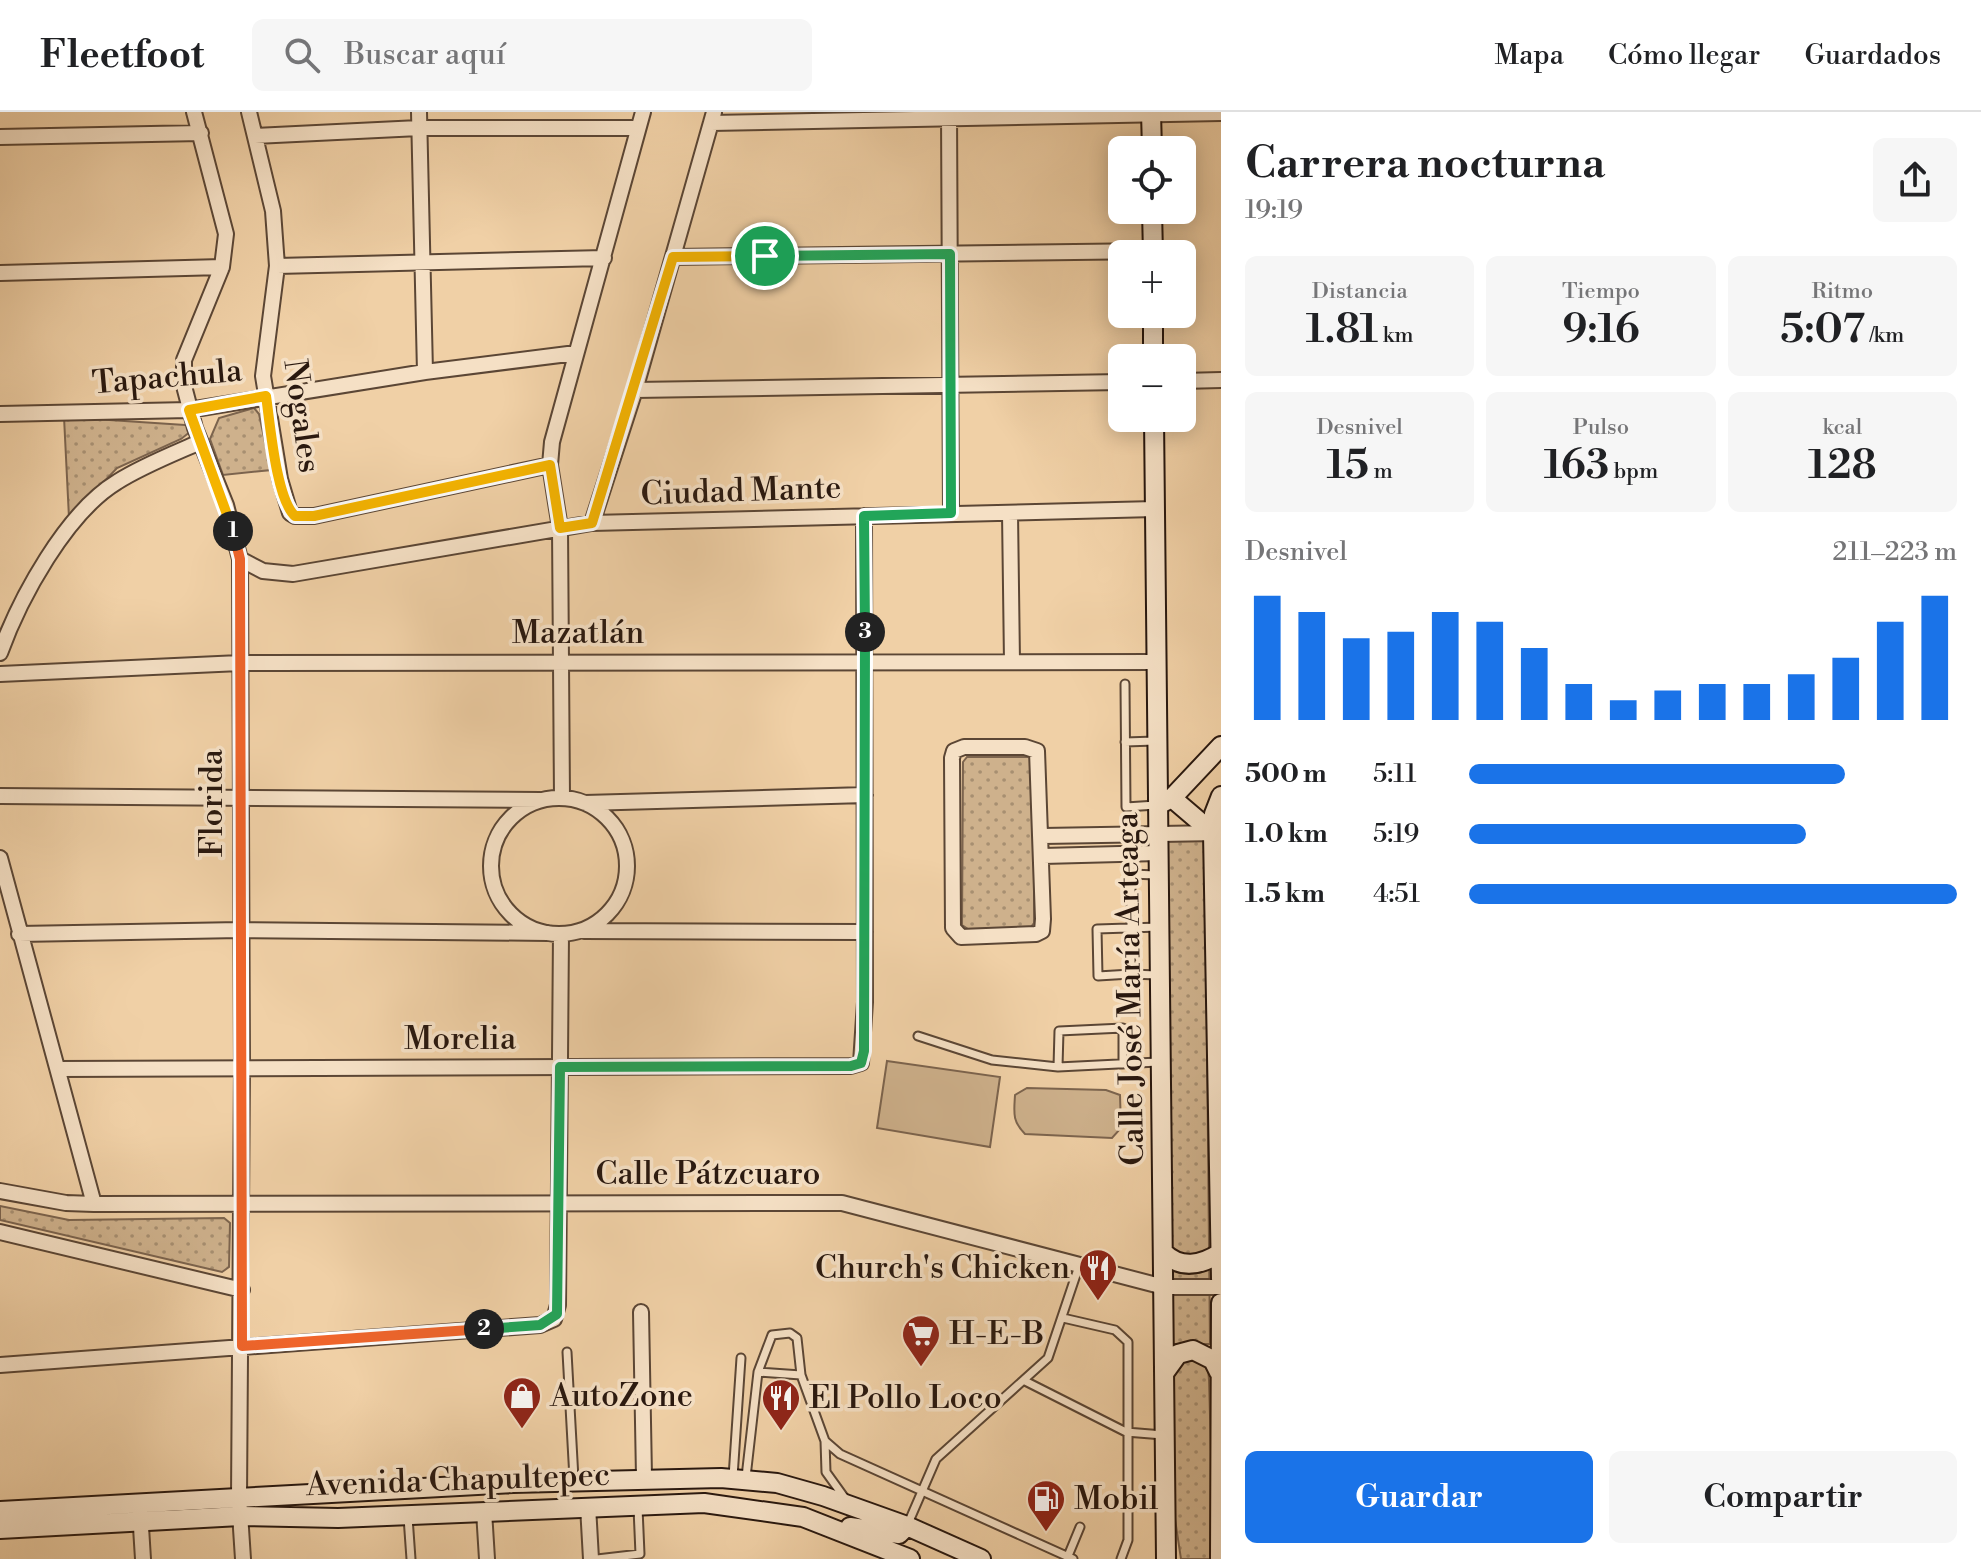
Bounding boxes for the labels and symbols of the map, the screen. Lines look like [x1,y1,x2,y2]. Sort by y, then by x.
pin [731,222,799,290]
street label: Tapachula [90,350,244,403]
street label: Nogales [274,357,330,475]
street label: Ciudad Mante [640,468,842,514]
pin: 1 [213,511,253,551]
pin: 3 [845,612,885,652]
street label: Mazatlán [512,613,644,653]
street label: Florida [192,748,232,857]
street label: Calle José María Arteaga [1107,811,1153,1166]
street label: Morelia [404,1019,517,1059]
street label: Calle Pátzcuaro [596,1154,821,1194]
restaurant icon: Church's Chicken [1077,1247,1119,1302]
place label: Church's Chicken [815,1248,1070,1288]
pin: 2 [464,1309,504,1349]
supermarket icon: H-E-B [900,1313,942,1368]
place label: H-E-B [949,1314,1045,1354]
shop icon: AutoZone [501,1375,543,1430]
place label: AutoZone [549,1376,693,1416]
restaurant icon: El Pollo Loco [760,1377,802,1432]
place label: El Pollo Loco [809,1378,1002,1418]
street label: Avenida Chapultepec [304,1455,611,1505]
fuel station icon: Mobil [1025,1478,1067,1533]
place label: Mobil [1074,1479,1159,1519]

